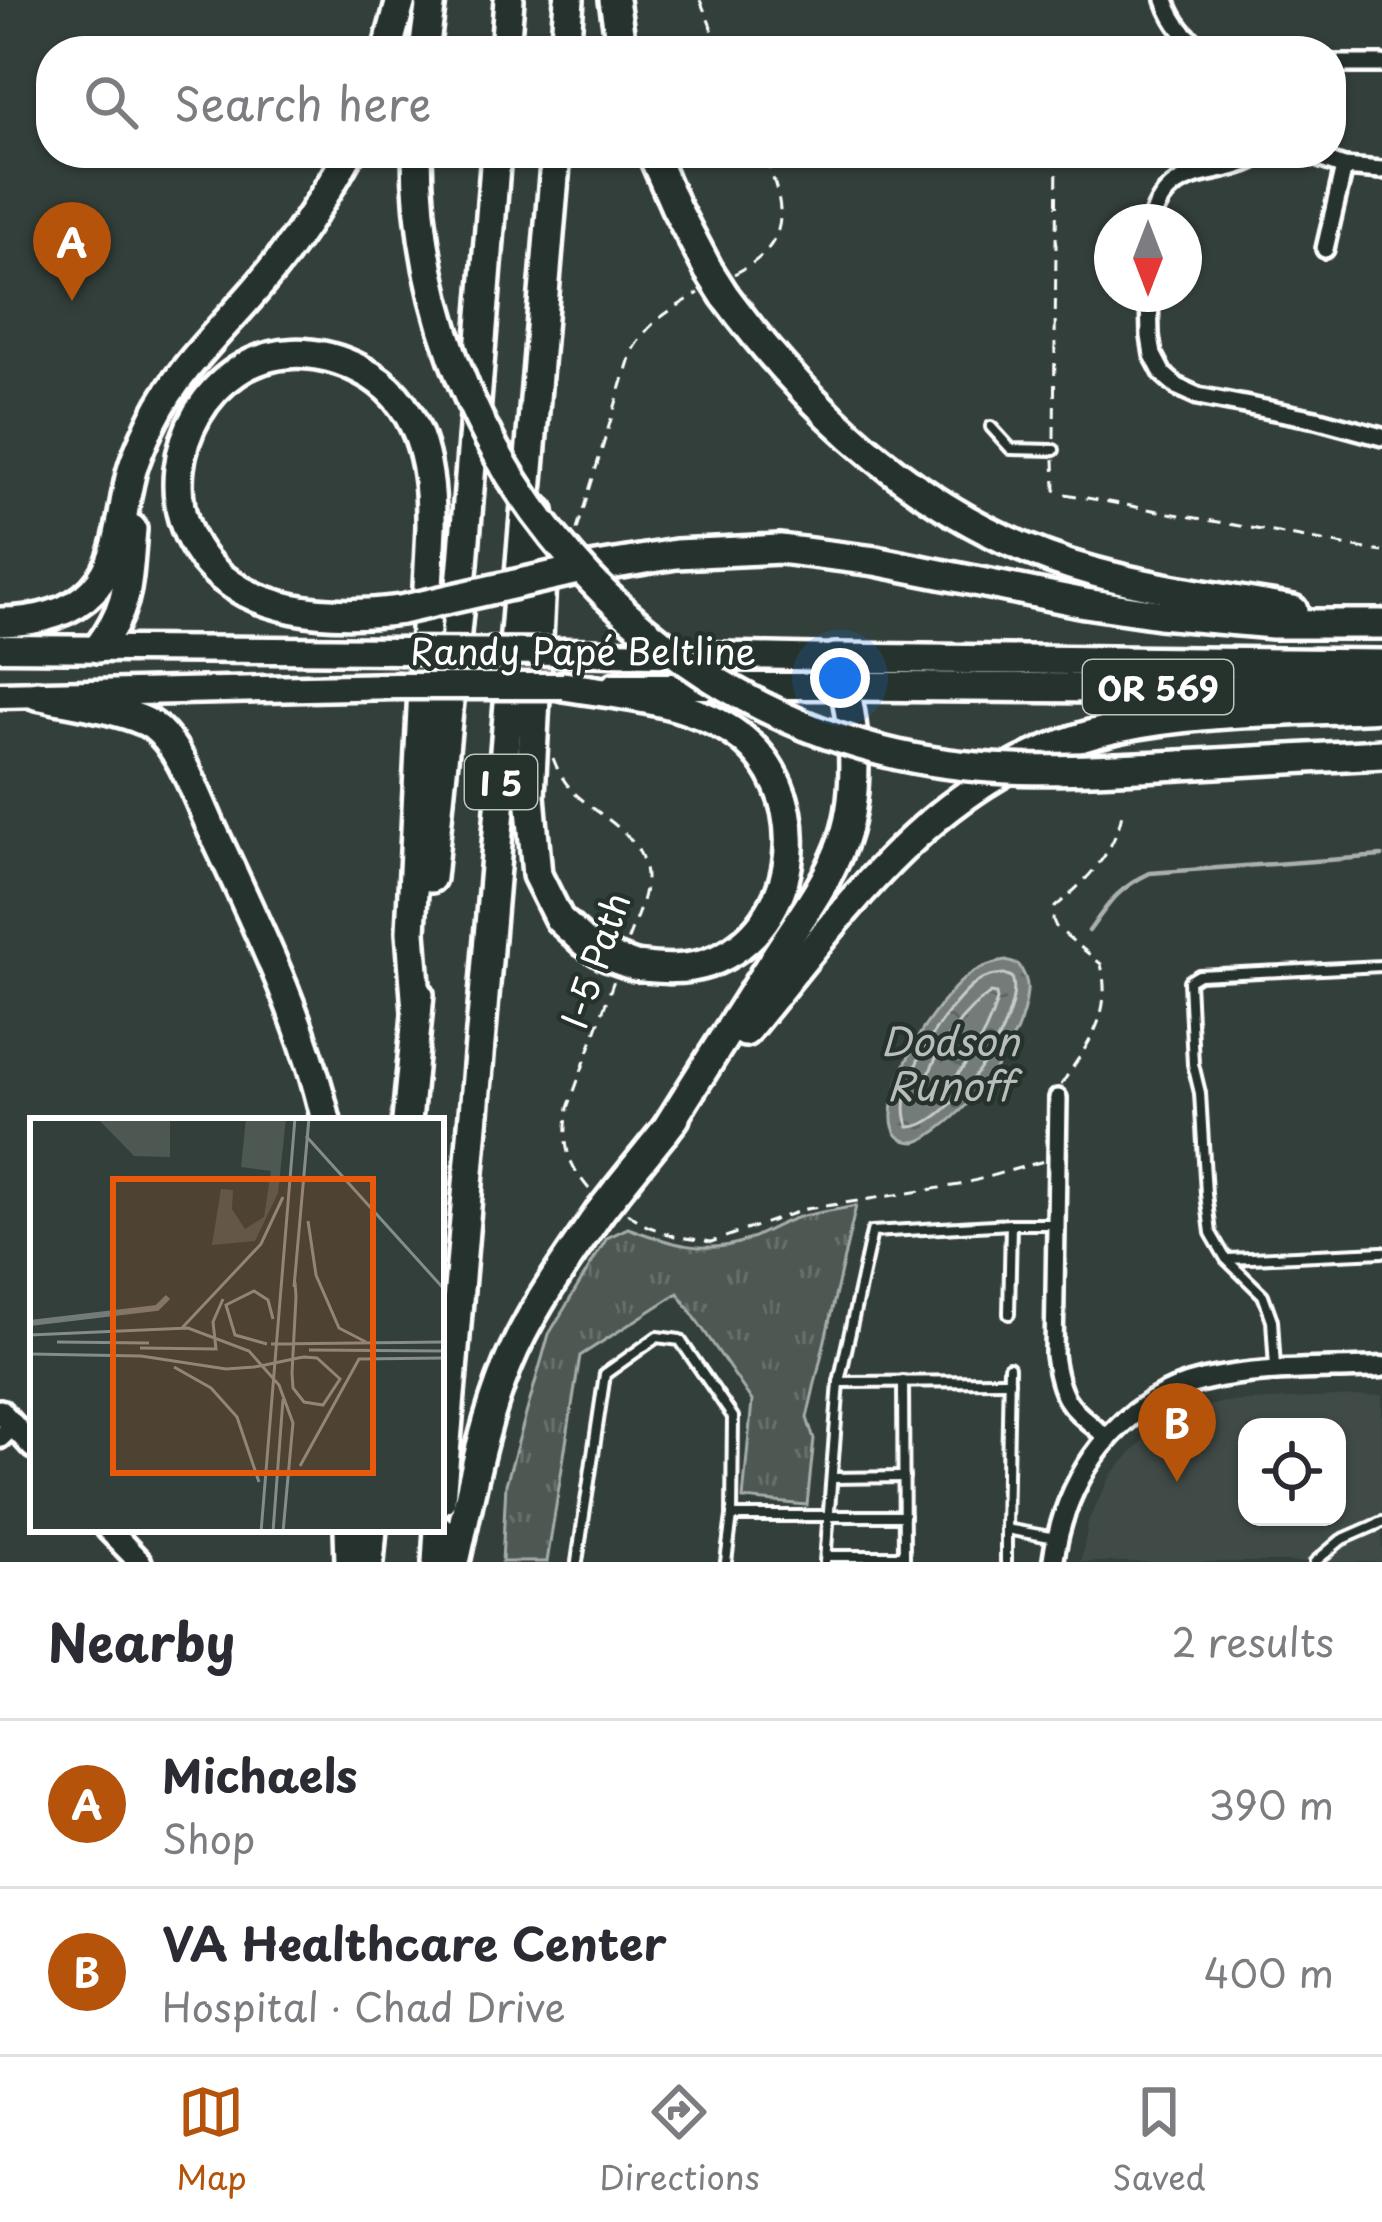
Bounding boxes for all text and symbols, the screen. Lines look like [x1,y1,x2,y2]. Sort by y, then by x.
search box [36,36,1346,168]
text: Search here [174,68,431,136]
icon: search [78,69,144,135]
pin: A [33,202,111,301]
north arrow [1094,204,1202,312]
street label: Randy Papé Beltline [410,623,756,677]
your location [810,648,870,708]
road number: OR 569 [1083,660,1233,714]
road number: I 5 [465,755,537,809]
street label: I-5 Path [546,885,642,1035]
water label: Dodson Runoff [881,1010,1023,1114]
inset map [30,1118,444,1532]
pin: B [1138,1383,1216,1482]
map controls [1238,1418,1346,1526]
button: locate [1238,1418,1346,1526]
text: Nearby [48,1602,235,1679]
text: 2 results [1172,1611,1334,1670]
text: Michaels [162,1740,357,1808]
text: A [72,1774,102,1833]
text: 390 m [1209,1774,1334,1833]
text: Shop [162,1808,255,1867]
text: VA Healthcare Center [162,1908,667,1976]
text: B [74,1942,100,2001]
text: 400 m [1204,1942,1334,2001]
text: Hospital · Chad Drive [162,1976,566,2035]
tab: Map [176,2079,247,2201]
tab: Directions [599,2079,760,2201]
tab: Saved [1112,2079,1206,2201]

